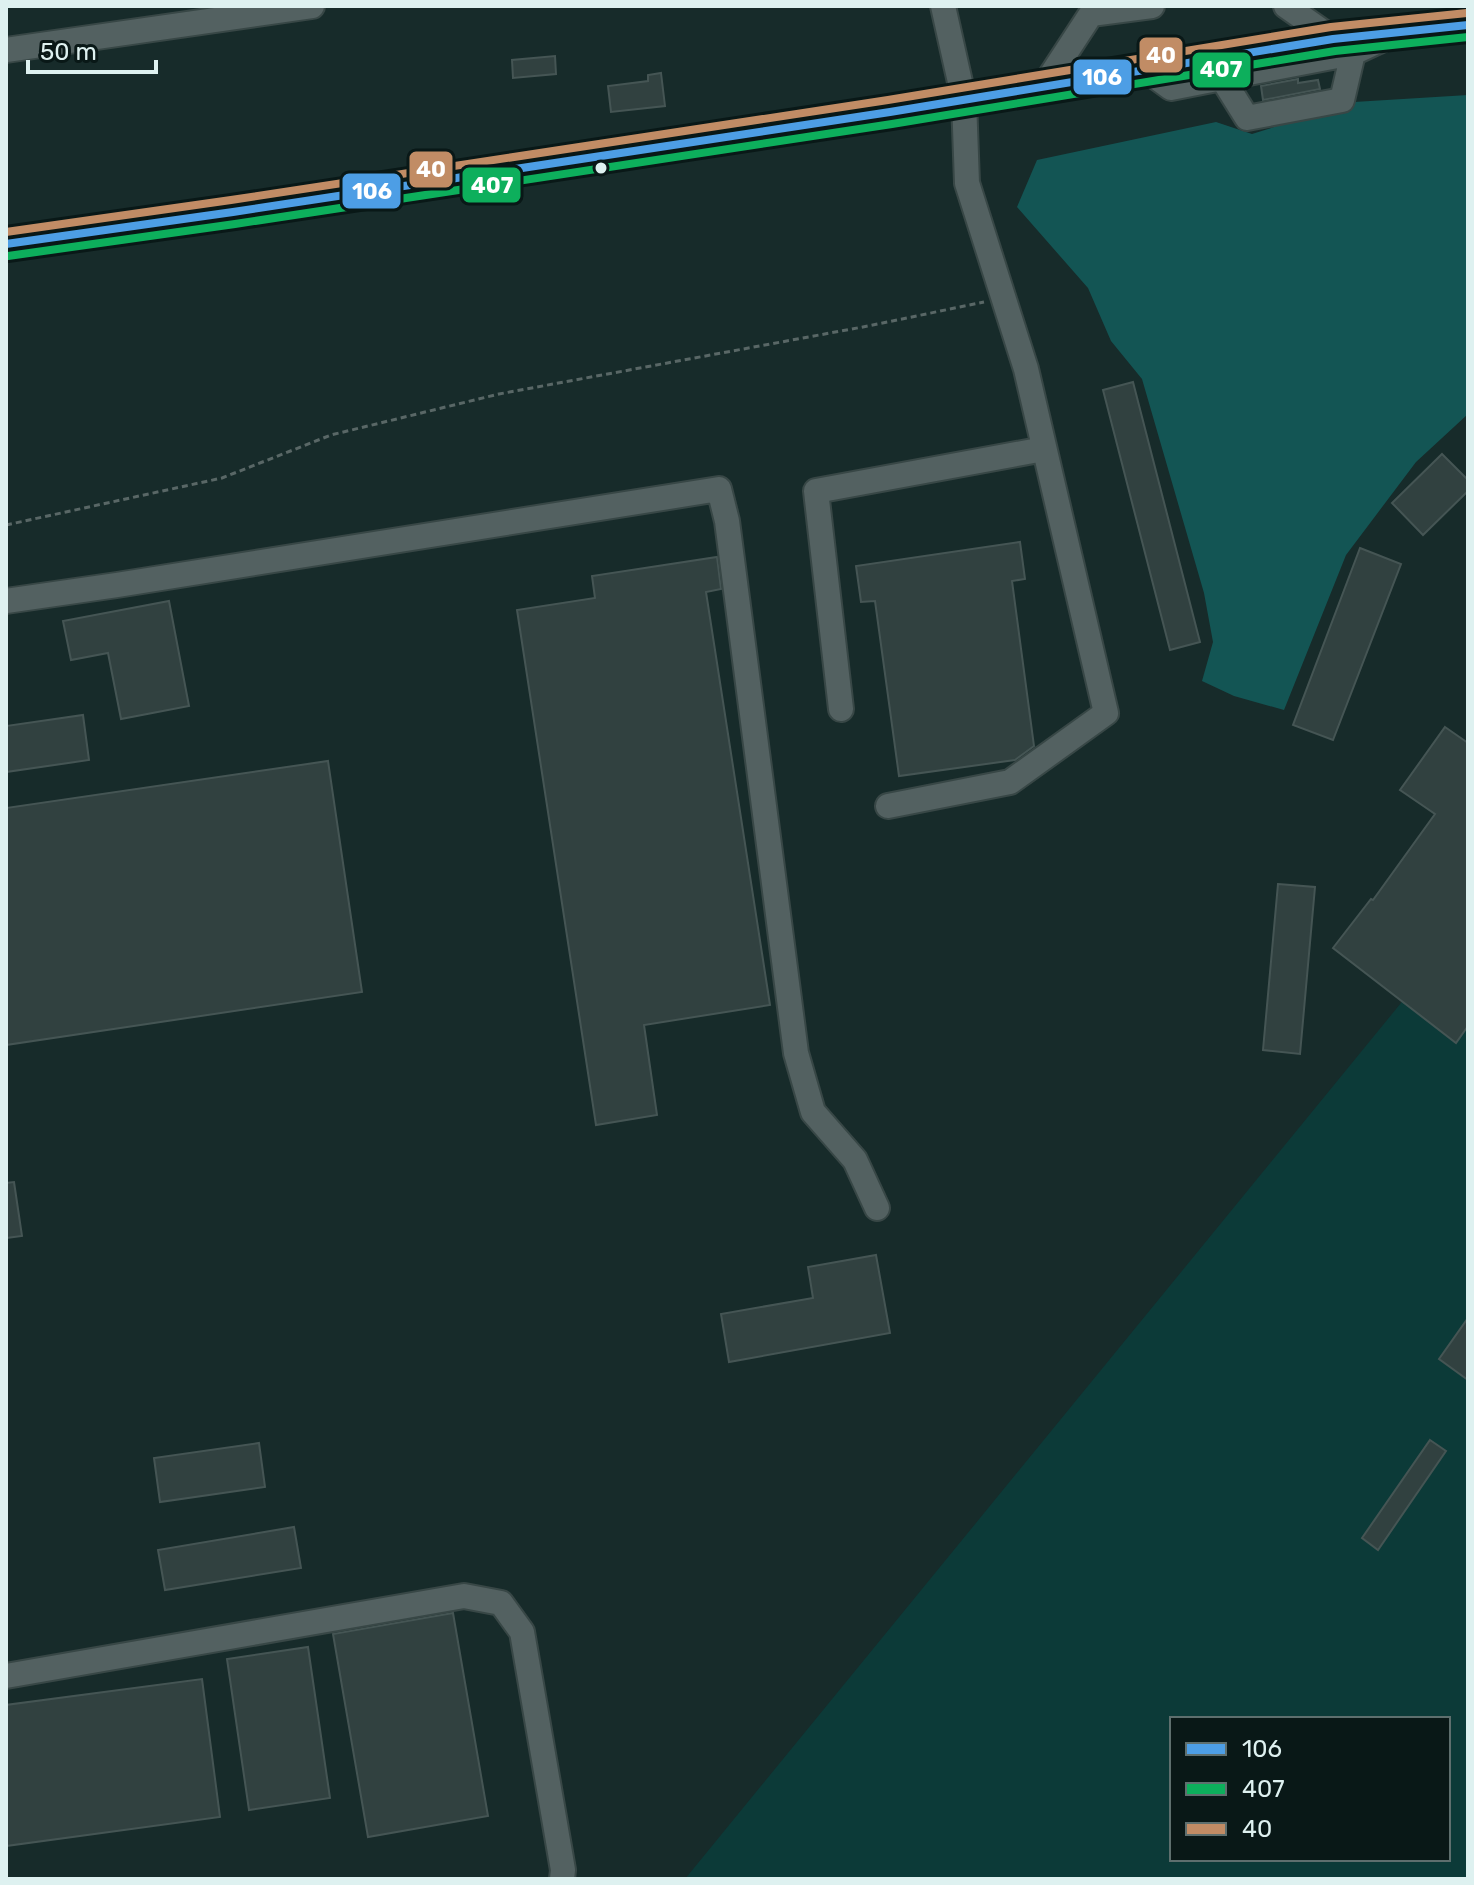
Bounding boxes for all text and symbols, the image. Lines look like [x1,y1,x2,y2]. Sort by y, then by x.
scale bar [28,24,156,74]
line badge: 40 [1138,36,1184,74]
text: 50 m [40,38,97,66]
text: 40 [1146,42,1176,69]
line badge: 407 [1191,51,1252,89]
text: 407 [1200,56,1243,83]
line badge: 106 [1072,58,1133,96]
text: 106 [1082,64,1122,91]
line badge: 40 [408,150,454,189]
text: 40 [416,156,446,183]
unlabelled marker [593,160,609,176]
line badge: 407 [461,166,522,204]
line badge: 106 [341,172,402,210]
text: 407 [471,172,514,199]
text: 106 [352,178,392,205]
legend [1170,1717,1450,1861]
text: 106 [1242,1735,1282,1763]
text: 407 [1242,1775,1284,1803]
text: 40 [1242,1815,1272,1843]

